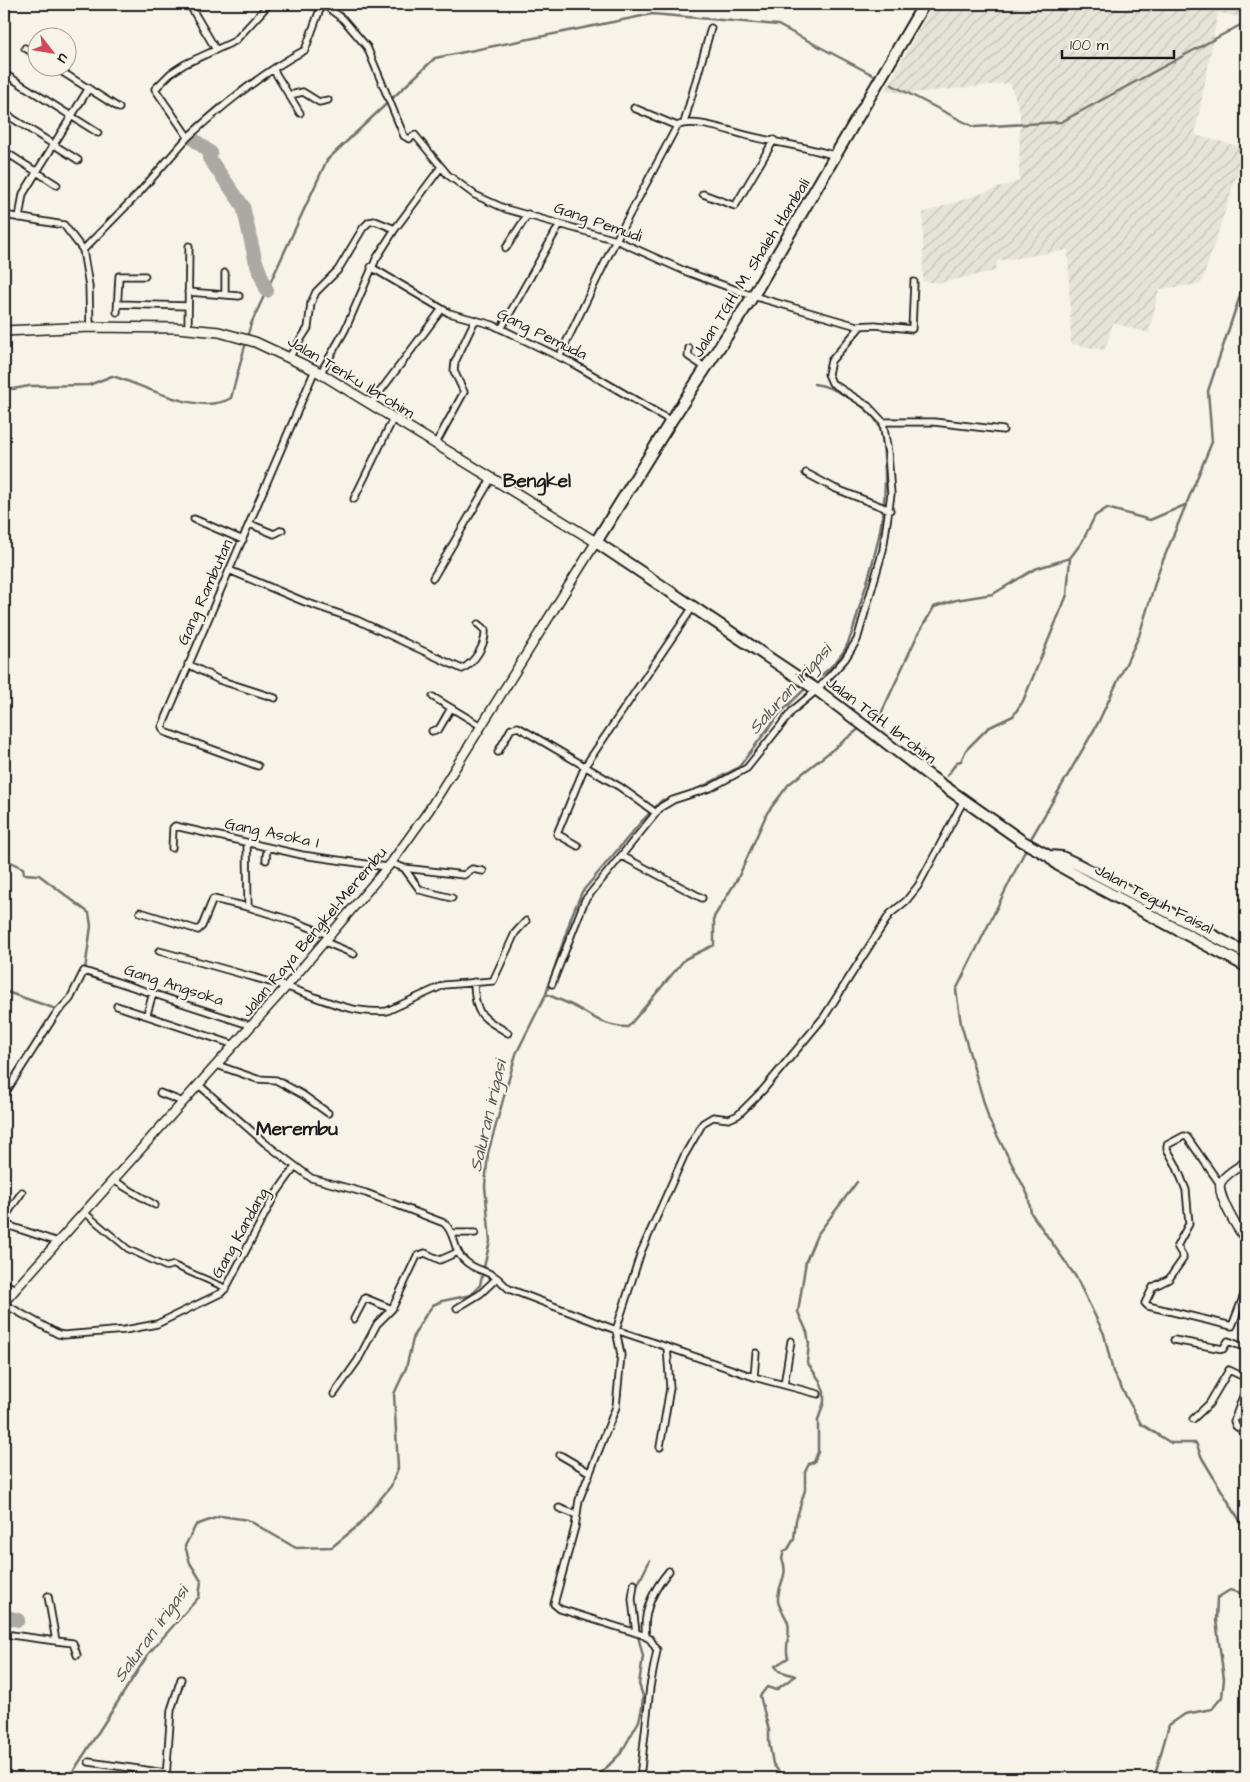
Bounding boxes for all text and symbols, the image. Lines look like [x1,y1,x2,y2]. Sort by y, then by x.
north arrow [28,28,78,78]
scale bar [1062,28,1175,60]
text: 100 m [1070,35,1109,56]
text: U [52,50,73,67]
street label: Jalan TGH. M. Shaleh Hambali [687,174,816,362]
street label: Gang Pemudi [551,197,646,249]
street label: Gang Pemuda [493,303,591,366]
street label: Jalan Tenku Ibrohim [283,330,419,424]
district label: Bengkel [503,468,571,496]
street label: Gang Rambutan [172,536,239,649]
water label: Saluran irigasi [743,637,840,740]
street label: Jalan TGH. Ibrohim [821,671,941,769]
street label: Gang Asoka I [223,812,321,855]
street label: Jalan Raya Bengkel-Merembu [236,842,393,1022]
street label: Jalan Teguh Faisal [1090,858,1217,940]
street label: Gang Angsoka [121,959,227,1012]
water label: Saluran irigasi [463,1056,514,1174]
district label: Merembu [256,1116,338,1143]
street label: Gang Kandang [206,1184,275,1283]
water label: Saluran irigasi [108,1579,197,1688]

